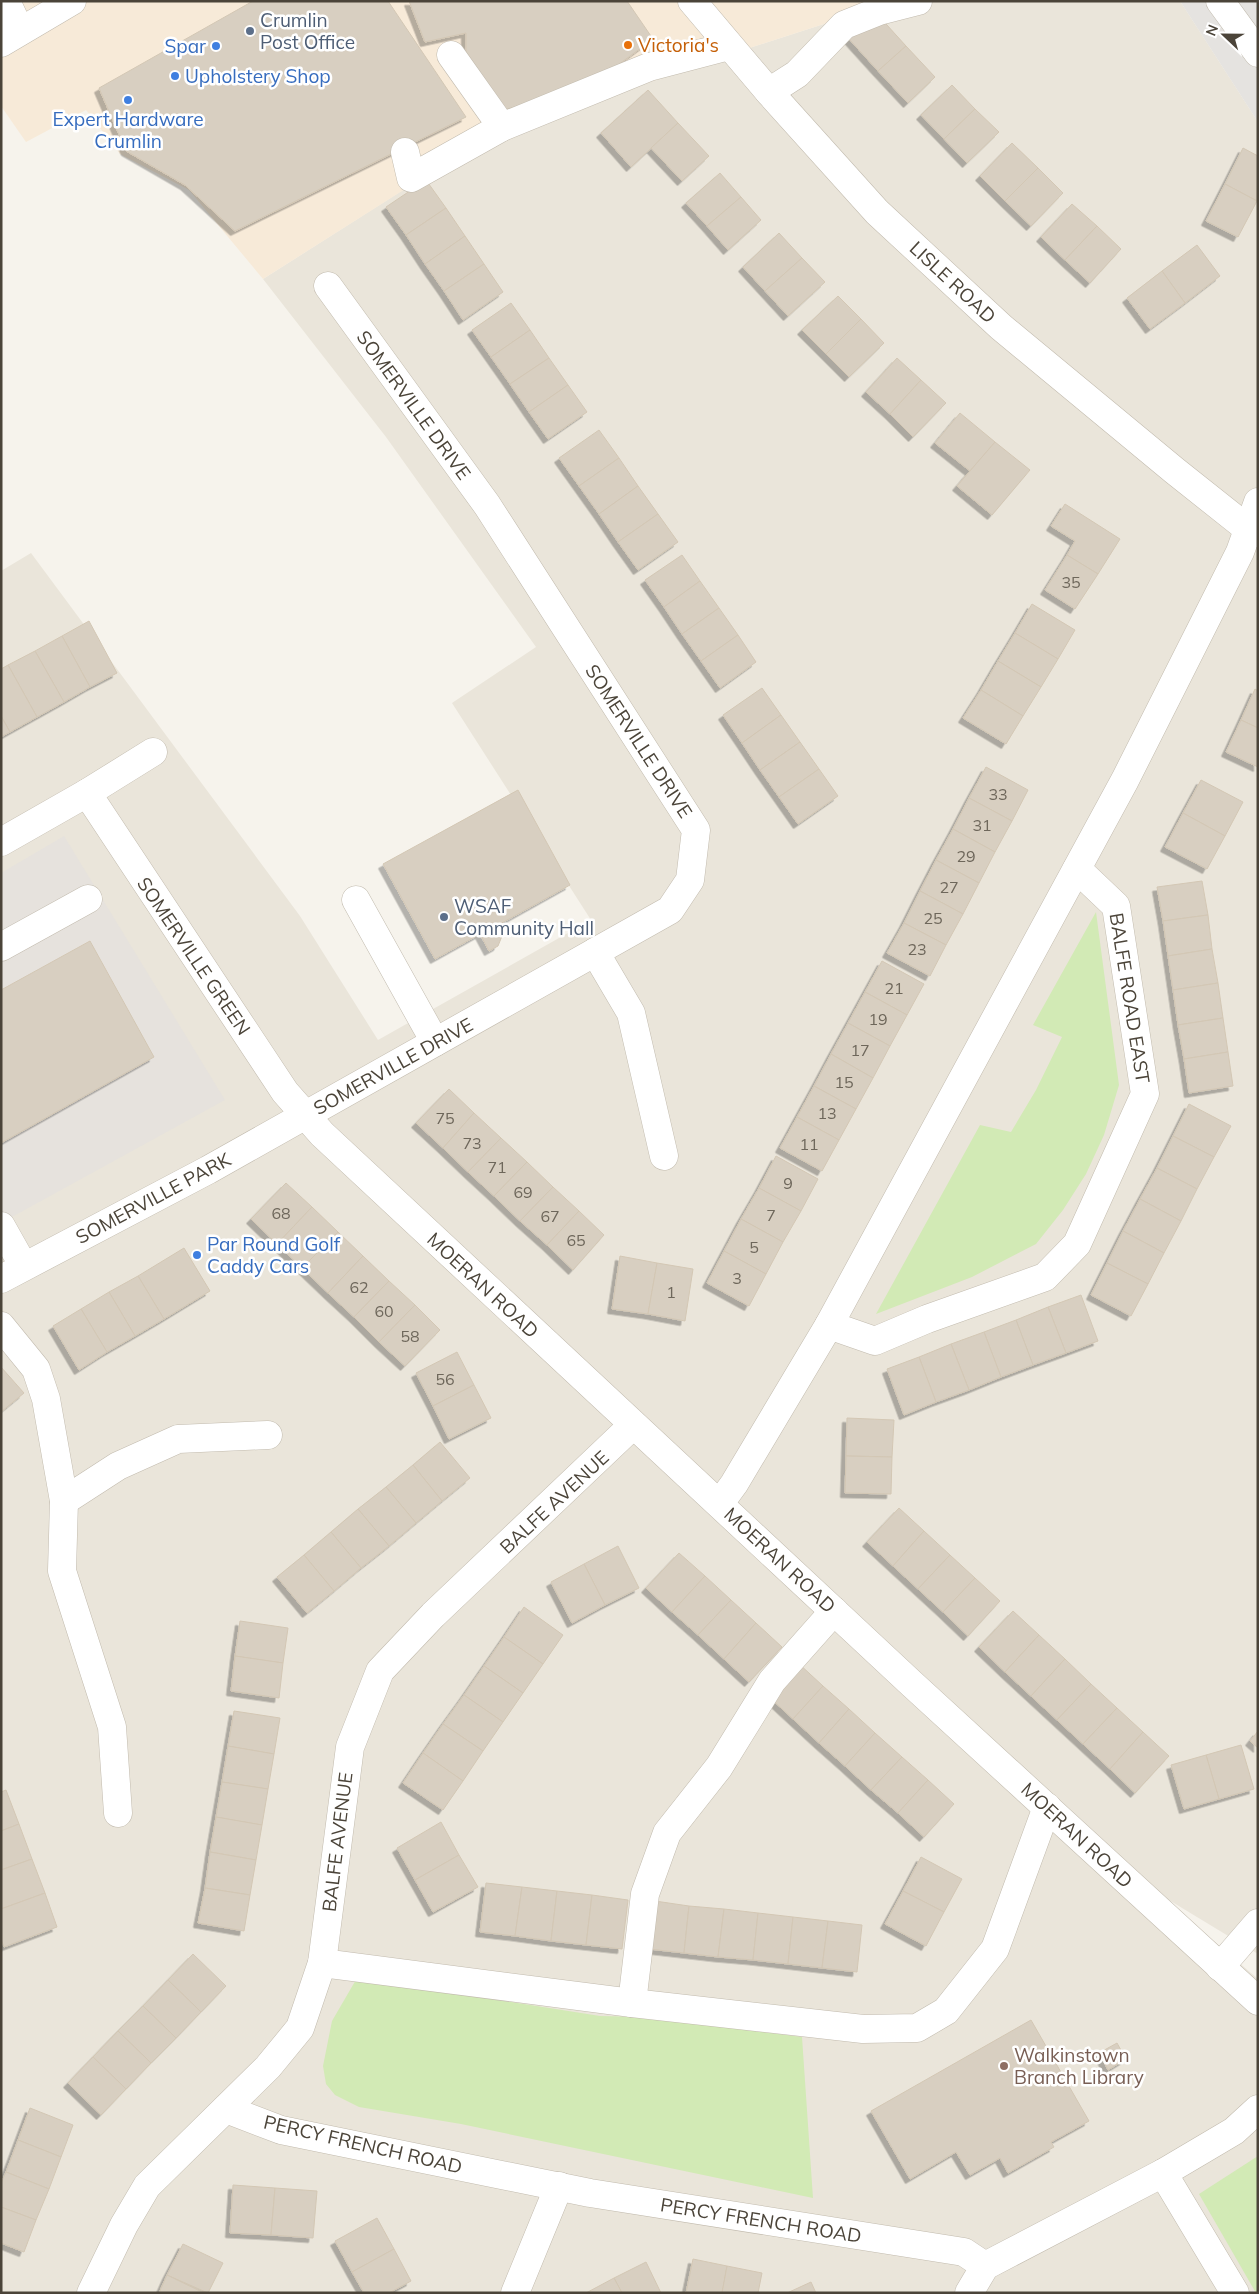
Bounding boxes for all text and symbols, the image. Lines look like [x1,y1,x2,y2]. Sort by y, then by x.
place label: Crumlin Post Office [260,8,355,54]
north arrow [1199,10,1249,60]
text: N [1202,22,1222,38]
marker: Crumlin Post Office [244,25,256,37]
place label: Victoria's [638,33,719,57]
place label: Spar [164,34,206,58]
marker: Victoria's [622,39,634,51]
marker: Spar [210,40,222,52]
place label: Upholstery Shop [185,64,331,88]
marker: Upholstery Shop [169,70,181,82]
marker: Expert Hardware Crumlin [122,94,134,106]
place label: Expert Hardware Crumlin [52,107,204,153]
street label: LISLE ROAD [905,236,1001,328]
street label: SOMERVILLE DRIVE [352,326,476,484]
house number: 35 [1061,572,1081,592]
street label: SOMERVILLE DRIVE [580,660,698,822]
house number: 33 [988,784,1008,804]
house number: 31 [972,815,992,835]
house number: 29 [956,846,976,866]
street label: SOMERVILLE GREEN [132,872,256,1040]
house number: 27 [939,877,959,897]
place label: WSAF Community Hall [454,894,594,940]
house number: 25 [923,908,943,928]
marker: WSAF Community Hall [438,911,450,923]
street label: BALFE ROAD EAST [1105,911,1155,1085]
house number: 23 [907,939,927,959]
house number: 21 [884,978,904,998]
house number: 19 [868,1009,888,1029]
street label: SOMERVILLE DRIVE [309,1012,477,1120]
house number: 17 [850,1040,870,1060]
house number: 15 [834,1072,854,1092]
house number: 13 [817,1103,837,1123]
house number: 75 [435,1108,455,1128]
house number: 73 [462,1133,482,1153]
house number: 11 [799,1134,819,1154]
street label: SOMERVILLE PARK [71,1147,235,1249]
house number: 71 [487,1157,507,1177]
house number: 9 [783,1173,793,1193]
house number: 69 [513,1182,533,1202]
house number: 68 [271,1203,291,1223]
house number: 7 [766,1205,776,1225]
house number: 67 [540,1206,560,1226]
street label: MOERAN ROAD [422,1227,544,1343]
house number: 65 [566,1230,586,1250]
place label: Par Round Golf Caddy Cars [207,1232,341,1278]
house number: 5 [749,1237,759,1257]
marker: Par Round Golf Caddy Cars [191,1249,203,1261]
house number: 3 [732,1268,742,1288]
house number: 62 [349,1277,369,1297]
house number: 1 [666,1282,676,1302]
house number: 60 [374,1301,394,1321]
house number: 58 [400,1326,420,1346]
house number: 56 [435,1369,455,1389]
street label: BALFE AVENUE [494,1445,614,1559]
street label: MOERAN ROAD [719,1502,841,1618]
street label: BALFE AVENUE [317,1771,357,1913]
street label: MOERAN ROAD [1016,1777,1138,1893]
place label: Walkinstown Branch Library [1014,2043,1144,2089]
marker: Walkinstown Branch Library [998,2060,1010,2072]
street label: PERCY FRENCH ROAD [261,2109,465,2179]
street label: PERCY FRENCH ROAD [659,2192,863,2248]

